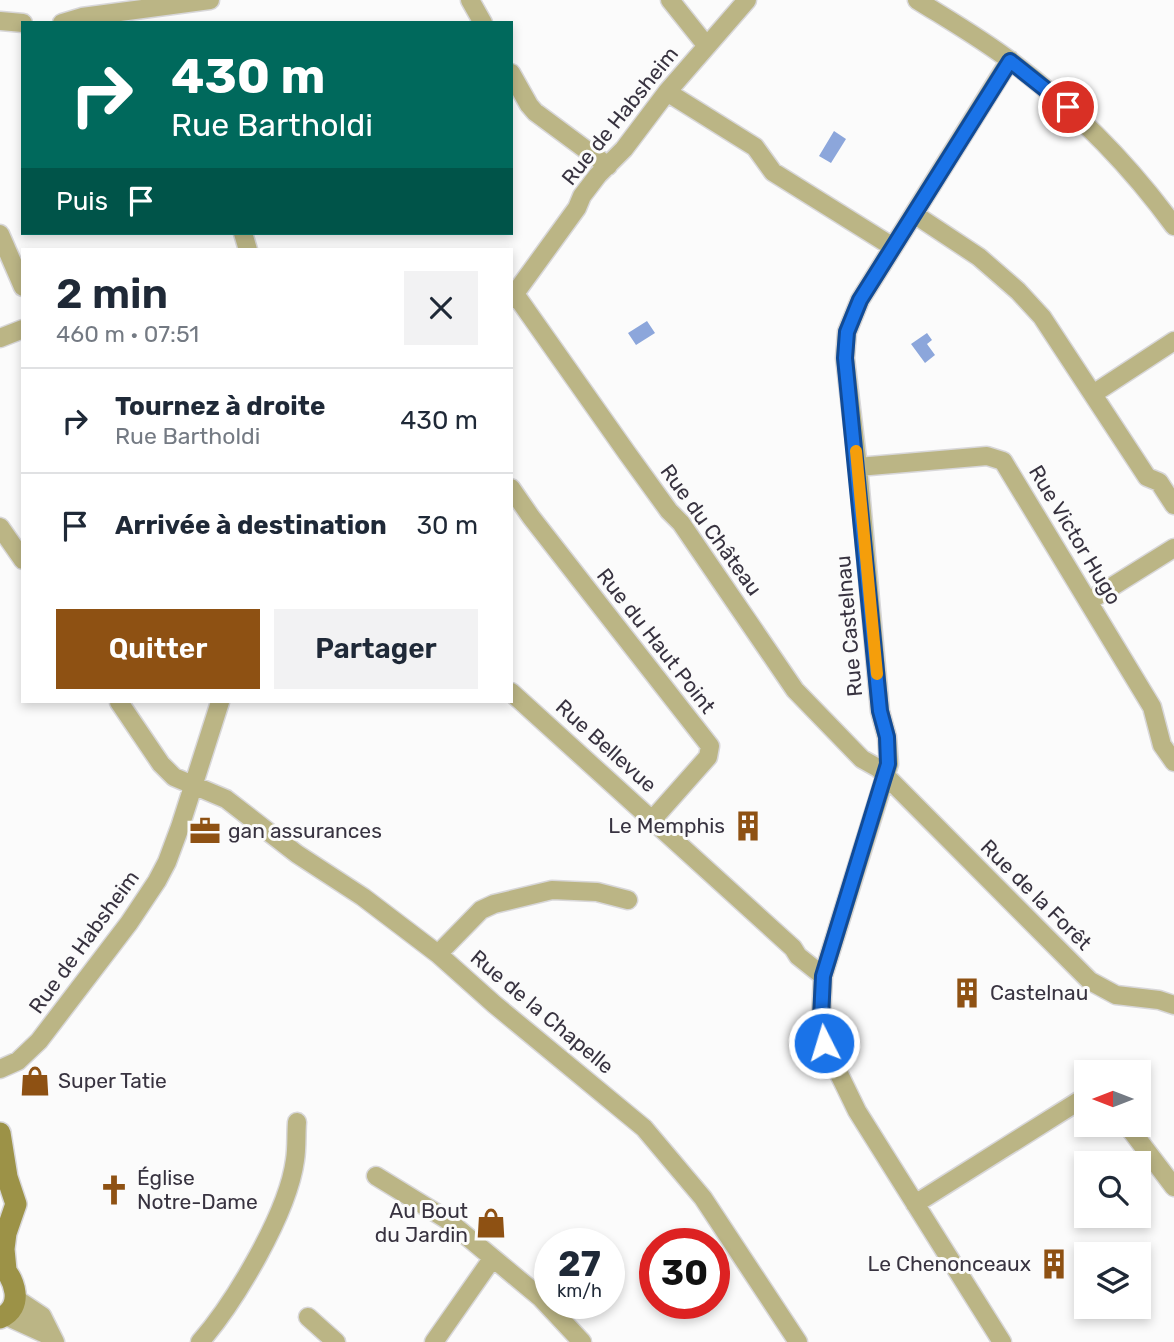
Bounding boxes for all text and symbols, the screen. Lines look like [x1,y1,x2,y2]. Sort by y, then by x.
street label: Rue de Habsheim [556,41,683,190]
text: 430 m [171,47,325,105]
icon: right [56,49,147,140]
pin [1038,77,1098,137]
icon: arrive [1049,88,1087,126]
text: Rue Bartholdi [171,106,373,144]
icon: arrive [122,182,160,220]
text: Puis [56,186,108,217]
text: 2 min [56,269,168,319]
button: close [404,271,478,345]
text: 460 m · 07:51 [56,320,199,348]
text: Tournez à droite [115,391,325,422]
icon: right [56,402,94,440]
text: 430 m [400,405,478,436]
text: Rue Bartholdi [115,422,260,450]
street label: Rue du Château [655,459,767,600]
street label: Rue Victor Hugo [1024,460,1127,609]
icon: arrive [56,507,94,545]
text: Arrivée à destination [115,510,387,541]
text: 30 m [416,510,478,541]
street label: Rue Castelnau [830,554,867,698]
street label: Rue du Haut Point [592,563,721,718]
button: Quitter [56,609,260,689]
button: Partager [274,609,478,689]
street label: Rue Bellevue [551,694,662,797]
building icon: Le Memphis [731,809,765,843]
place label: Le Memphis [608,813,725,838]
office icon: gan assurances [188,814,222,848]
place label: gan assurances [228,818,382,843]
street label: Rue de la Forêt [976,834,1097,955]
street label: Rue de Habsheim [23,865,144,1018]
street label: Rue de la Chapelle [466,944,619,1079]
building icon: Castelnau [950,976,984,1010]
place label: Castelnau [990,980,1088,1005]
position arrow [787,1006,861,1080]
north arrow [1074,1060,1152,1138]
map controls [1074,1060,1151,1319]
shop icon: Super Tatie [18,1064,52,1098]
place label: Super Tatie [58,1068,167,1093]
button: search [1074,1151,1151,1228]
place label: Église Notre-Dame [137,1165,258,1214]
church icon: Église Notre-Dame [97,1173,131,1207]
place label: Au Bout du Jardin [375,1198,468,1247]
shop icon: Au Bout du Jardin [474,1206,508,1240]
speed limit sign: 30 [639,1228,730,1319]
button: layers [1074,1242,1151,1319]
text: 27 [558,1243,601,1285]
building icon: Le Chenonceaux [1037,1247,1071,1281]
place label: Le Chenonceaux [868,1251,1031,1276]
text: km/h [557,1280,602,1302]

